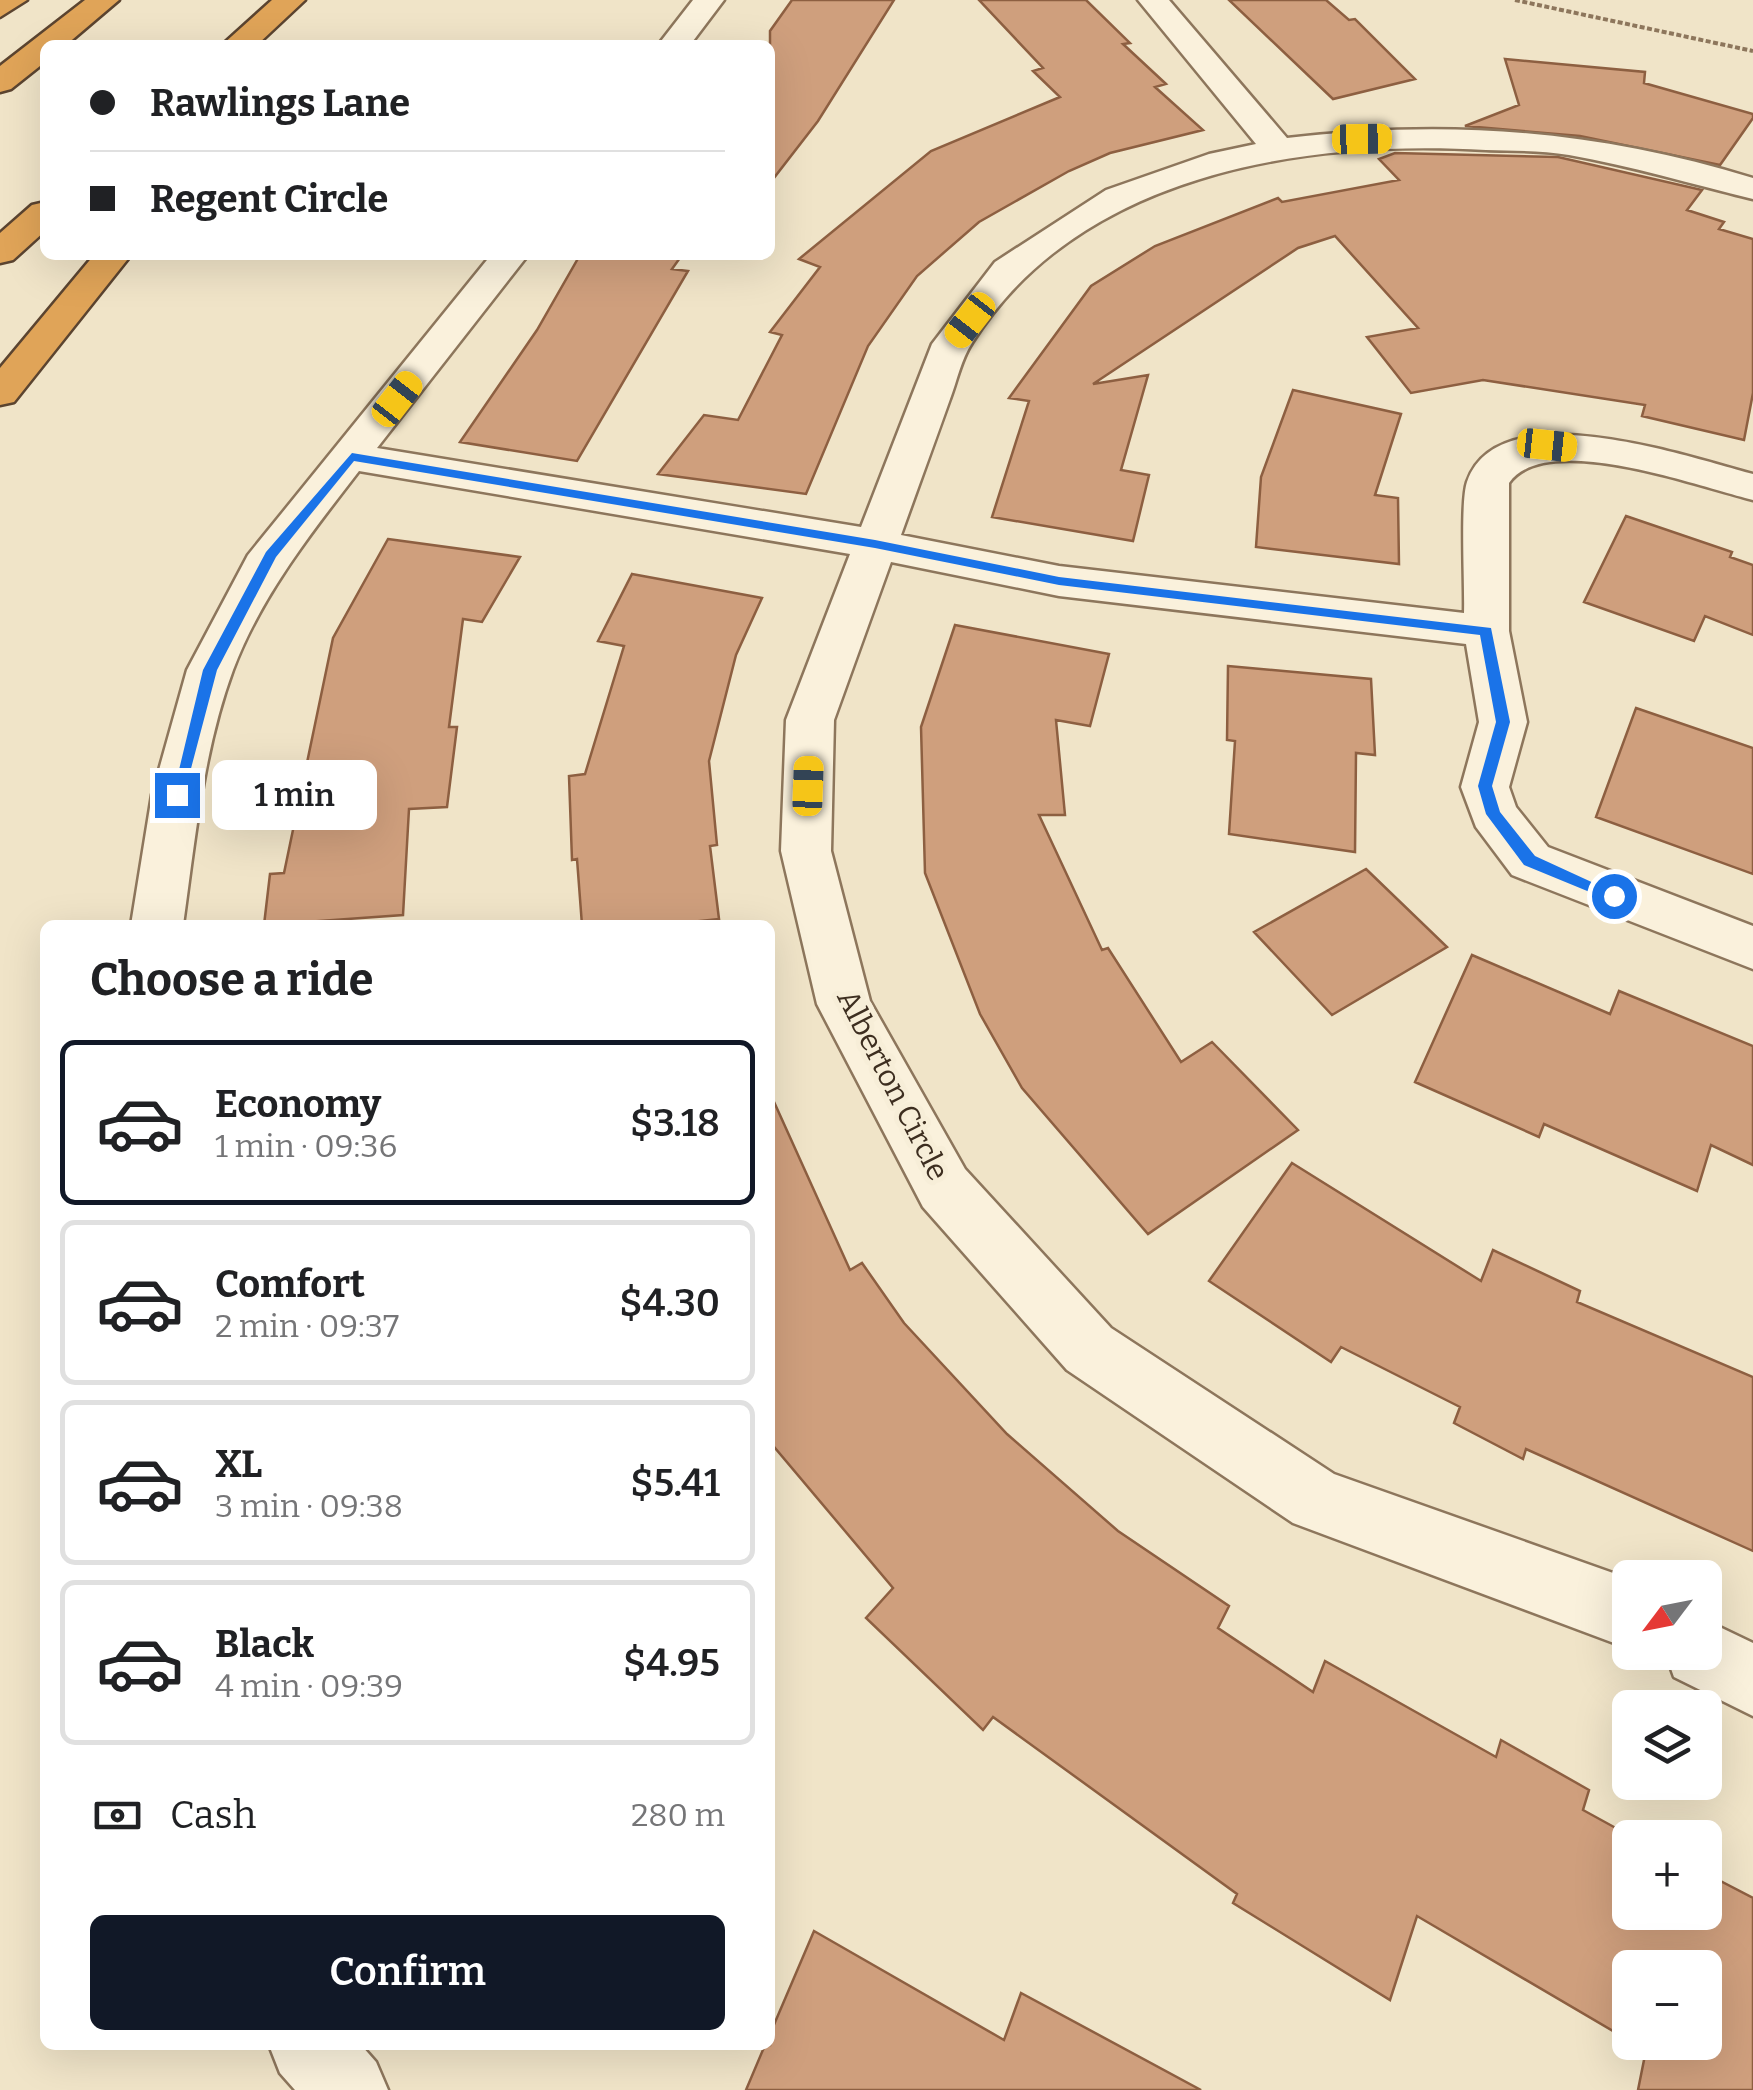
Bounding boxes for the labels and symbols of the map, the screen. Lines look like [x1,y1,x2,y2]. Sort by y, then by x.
car [1332,123,1392,155]
car [940,287,1000,353]
car [367,366,427,432]
car [1516,427,1578,463]
car [792,755,824,817]
callout: 1 min [212,760,377,830]
route end [155,773,200,818]
route start [1592,874,1637,919]
street label: Alberton Circle [829,984,957,1186]
north arrow [1612,1560,1722,1670]

